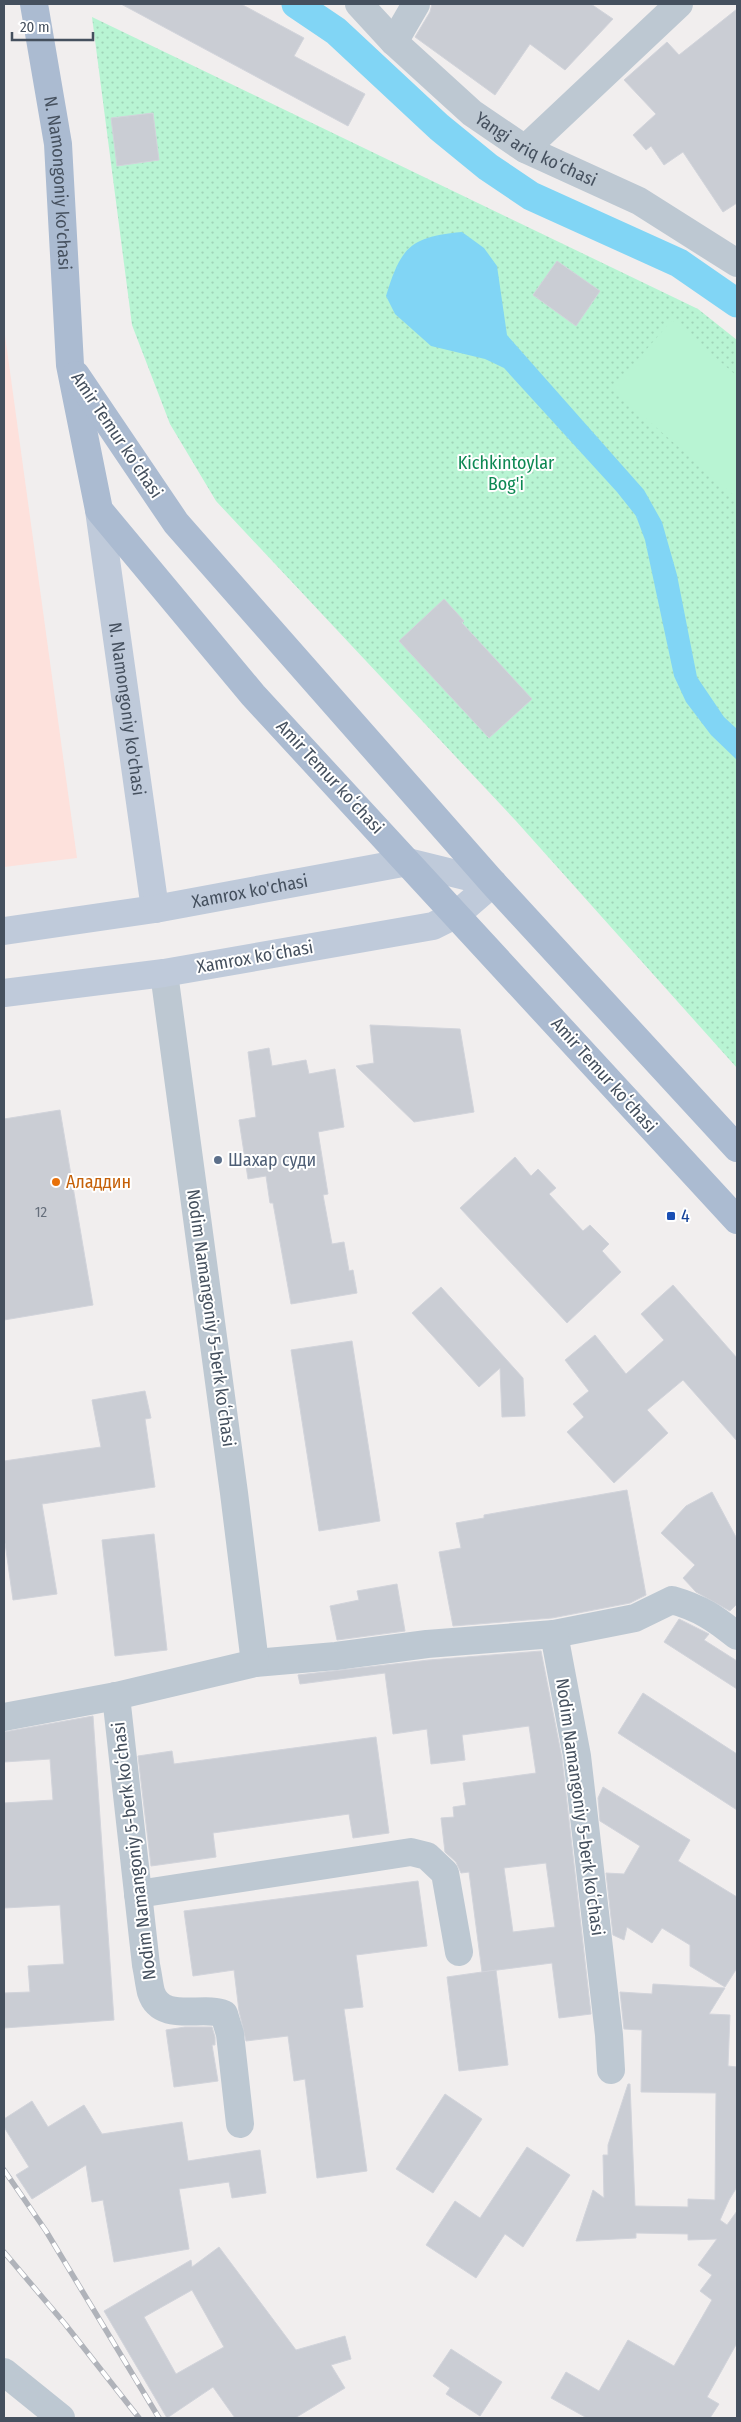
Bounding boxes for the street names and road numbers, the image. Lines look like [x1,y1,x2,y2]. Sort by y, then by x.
street label: N. Namongoniy ko'chasi [39,94,76,271]
street label: Yangi ariq ko‘chasi [471,107,600,191]
street label: Amir Temur koʻchasi [67,368,167,502]
street label: N. Namongoniy ko'chasi [104,621,150,797]
street label: Amir Temur koʻchasi [272,716,388,838]
street label: Xamrox ko'chasi [190,870,310,913]
street label: Xamrox koʻchasi [195,936,315,978]
street label: Amir Temur koʻchasi [546,1013,662,1137]
street label: Nodim Namangoniy 5-berk koʻchasi [182,1188,240,1448]
street label: Nodim Namangoniy 5-berk koʻchasi [551,1677,609,1937]
street label: Nodim Namangoniy 5-berk koʻchasi [107,1721,161,1981]

